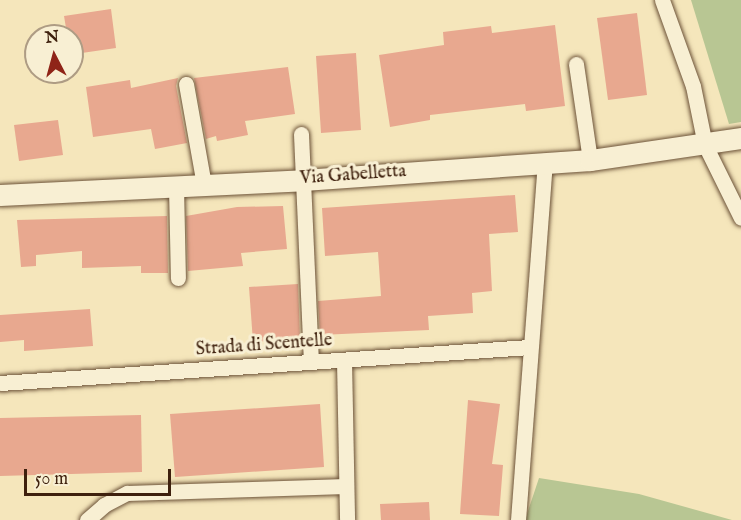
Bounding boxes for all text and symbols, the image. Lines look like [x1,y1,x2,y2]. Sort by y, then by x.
north arrow [24,24,84,84]
text: N [44,27,60,49]
street label: Via Gabelletta [299,162,407,190]
street label: Strada di Scentelle [195,330,333,362]
scale bar [27,457,174,495]
text: 50 m [35,468,68,491]

